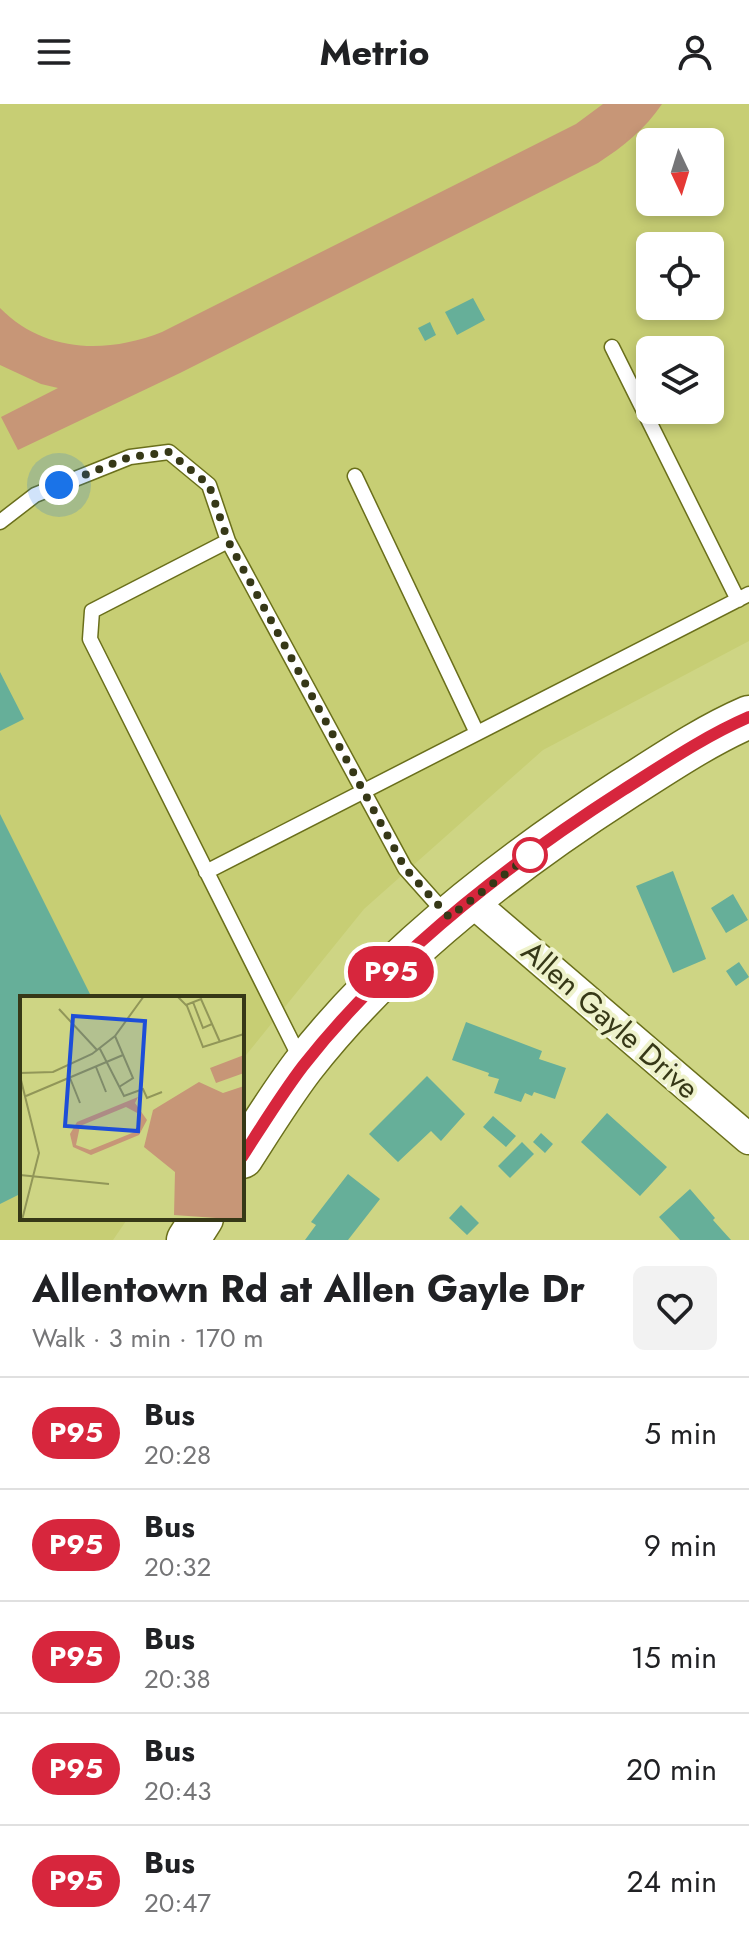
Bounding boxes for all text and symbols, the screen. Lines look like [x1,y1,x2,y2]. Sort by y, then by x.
text: Metrio [319,26,430,78]
icon: menu [32,30,76,74]
icon: person [673,30,717,74]
north arrow [636,128,724,216]
map controls [636,128,724,424]
button: locate [636,232,724,320]
button: layers [636,336,724,424]
your location [39,465,79,505]
unlabelled marker [513,838,547,872]
street label: Allen Gayle Drive [512,930,708,1109]
line badge: P95 [345,946,437,998]
text: P95 [364,951,418,992]
inset map [20,996,244,1220]
text: Allentown Rd at Allen Gayle Dr [32,1261,585,1316]
button: heart [633,1266,717,1350]
text: Walk · 3 min · 170 m [32,1319,264,1357]
text: Bus [144,1393,195,1436]
text: P95 [49,1412,103,1453]
text: 5 min [644,1412,717,1455]
text: 20:28 [144,1436,211,1474]
text: Bus [144,1505,195,1548]
text: P95 [49,1524,103,1565]
text: 9 min [644,1524,717,1567]
text: 20:32 [144,1548,211,1586]
text: Bus [144,1617,195,1660]
text: P95 [49,1636,103,1677]
text: 15 min [631,1636,717,1679]
text: 20:38 [144,1660,211,1698]
text: Bus [144,1729,195,1772]
text: P95 [49,1748,103,1789]
text: 20 min [626,1748,717,1791]
text: 20:43 [144,1772,212,1810]
text: Bus [144,1841,195,1884]
text: P95 [49,1860,103,1901]
text: 24 min [626,1860,717,1903]
text: 20:47 [144,1884,211,1922]

